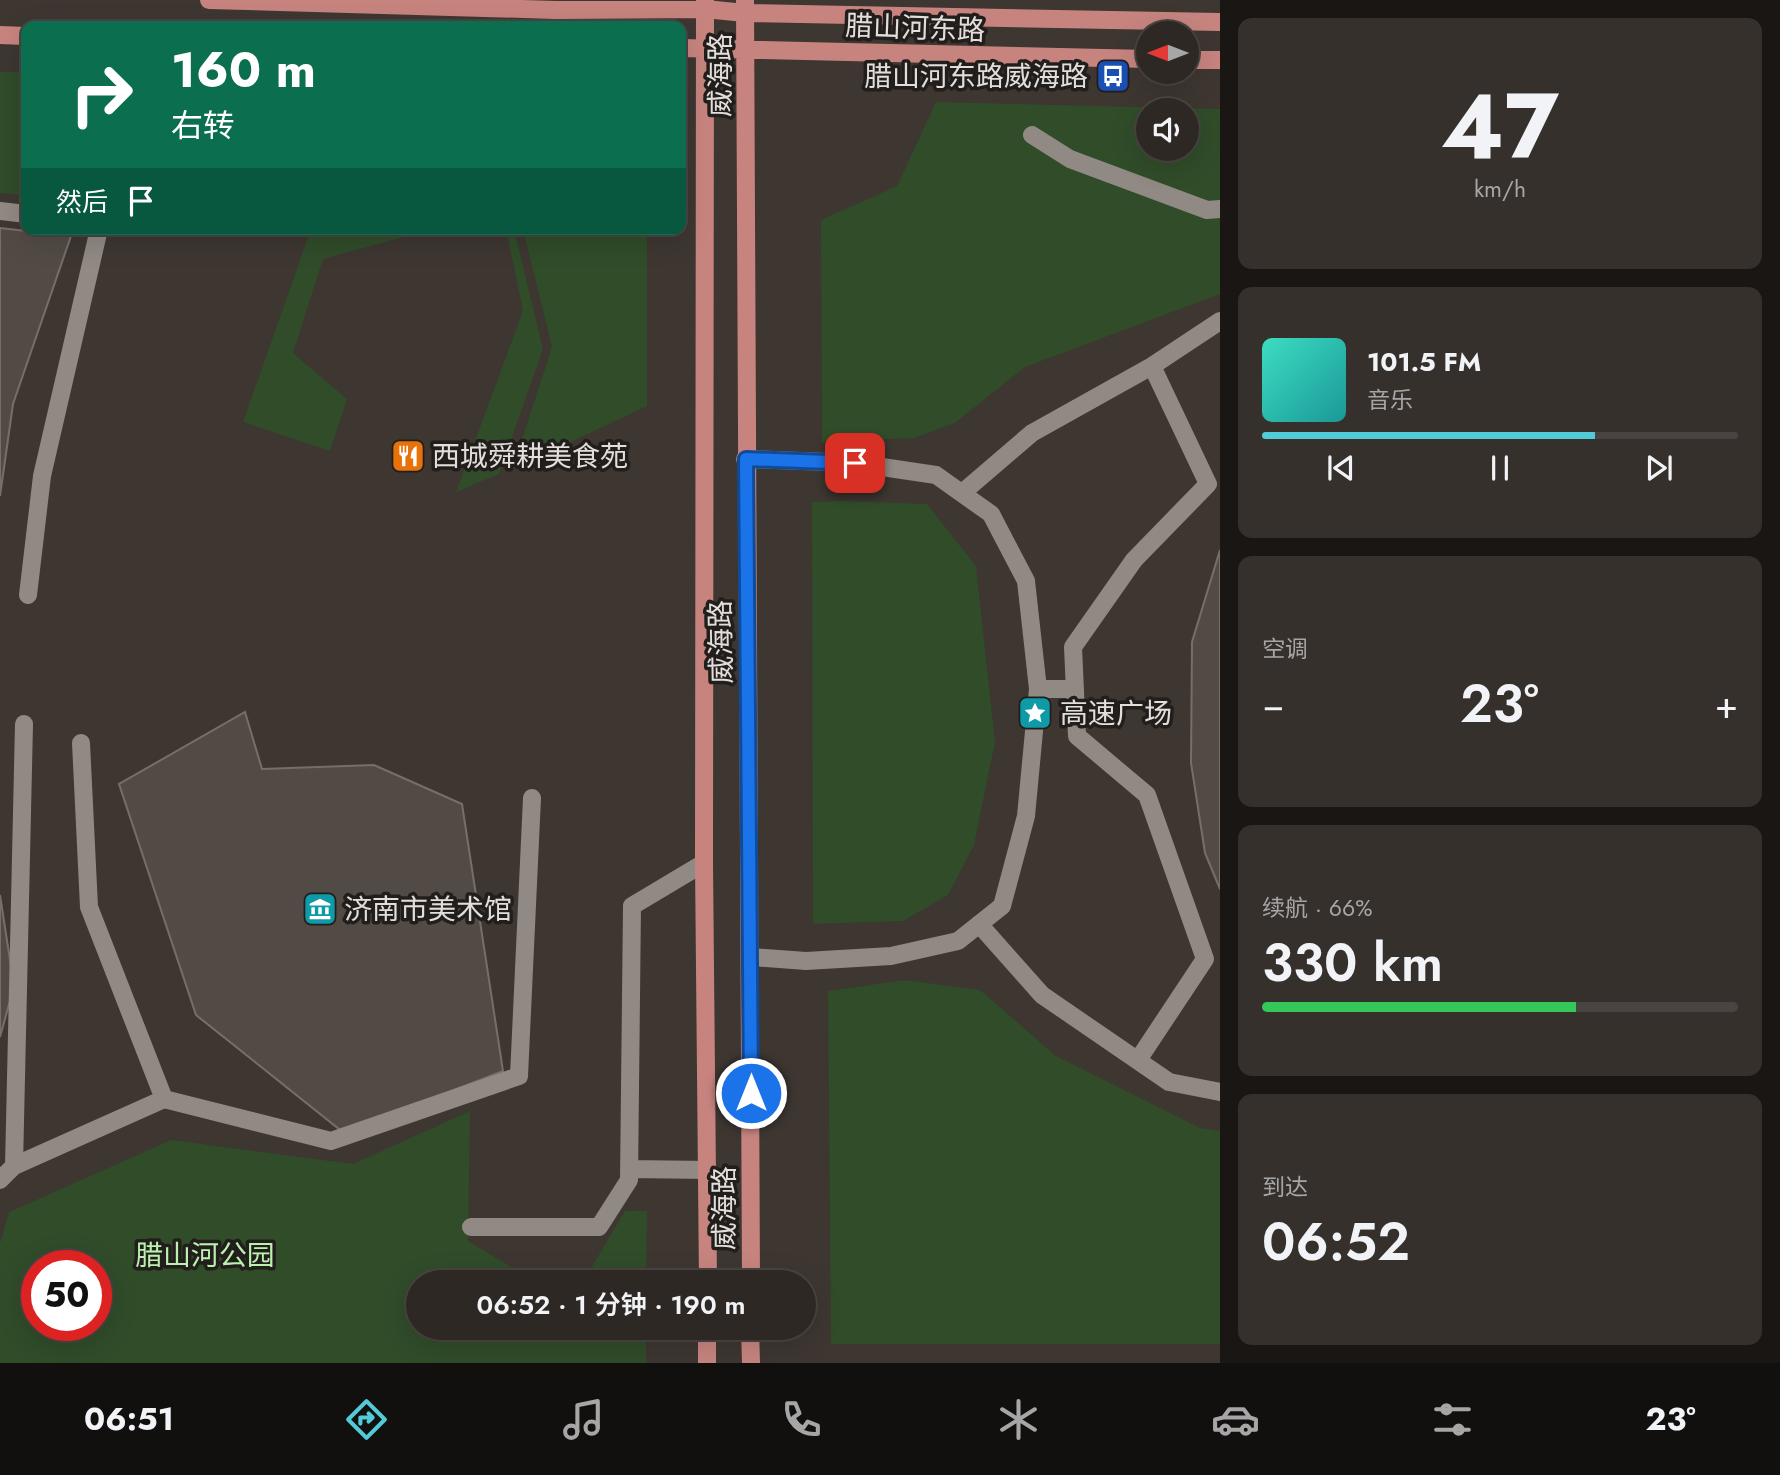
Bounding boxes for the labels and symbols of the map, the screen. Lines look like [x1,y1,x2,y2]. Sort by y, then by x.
street label: 腊山河东路 [844,5,986,51]
north arrow [1136,21,1199,84]
street label: 威海路 [700,33,741,117]
place label: 腊山河东路威海路 [864,56,1088,97]
bus stop icon: 腊山河东路威海路 [1094,57,1132,95]
pin [825,433,885,493]
place label: 西城舜耕美食苑 [432,436,628,477]
restaurant icon: 西城舜耕美食苑 [389,437,427,475]
street label: 威海路 [700,600,742,684]
place label: 高速广场 [1060,693,1172,734]
place icon: 高速广场 [1016,694,1054,732]
place label: 济南市美术馆 [344,889,512,930]
museum icon: 济南市美术馆 [301,890,339,928]
position arrow [714,1056,788,1130]
street label: 威海路 [704,1166,745,1250]
park label: 腊山河公园 [135,1235,275,1276]
speed limit sign: 50 [21,1250,112,1341]

